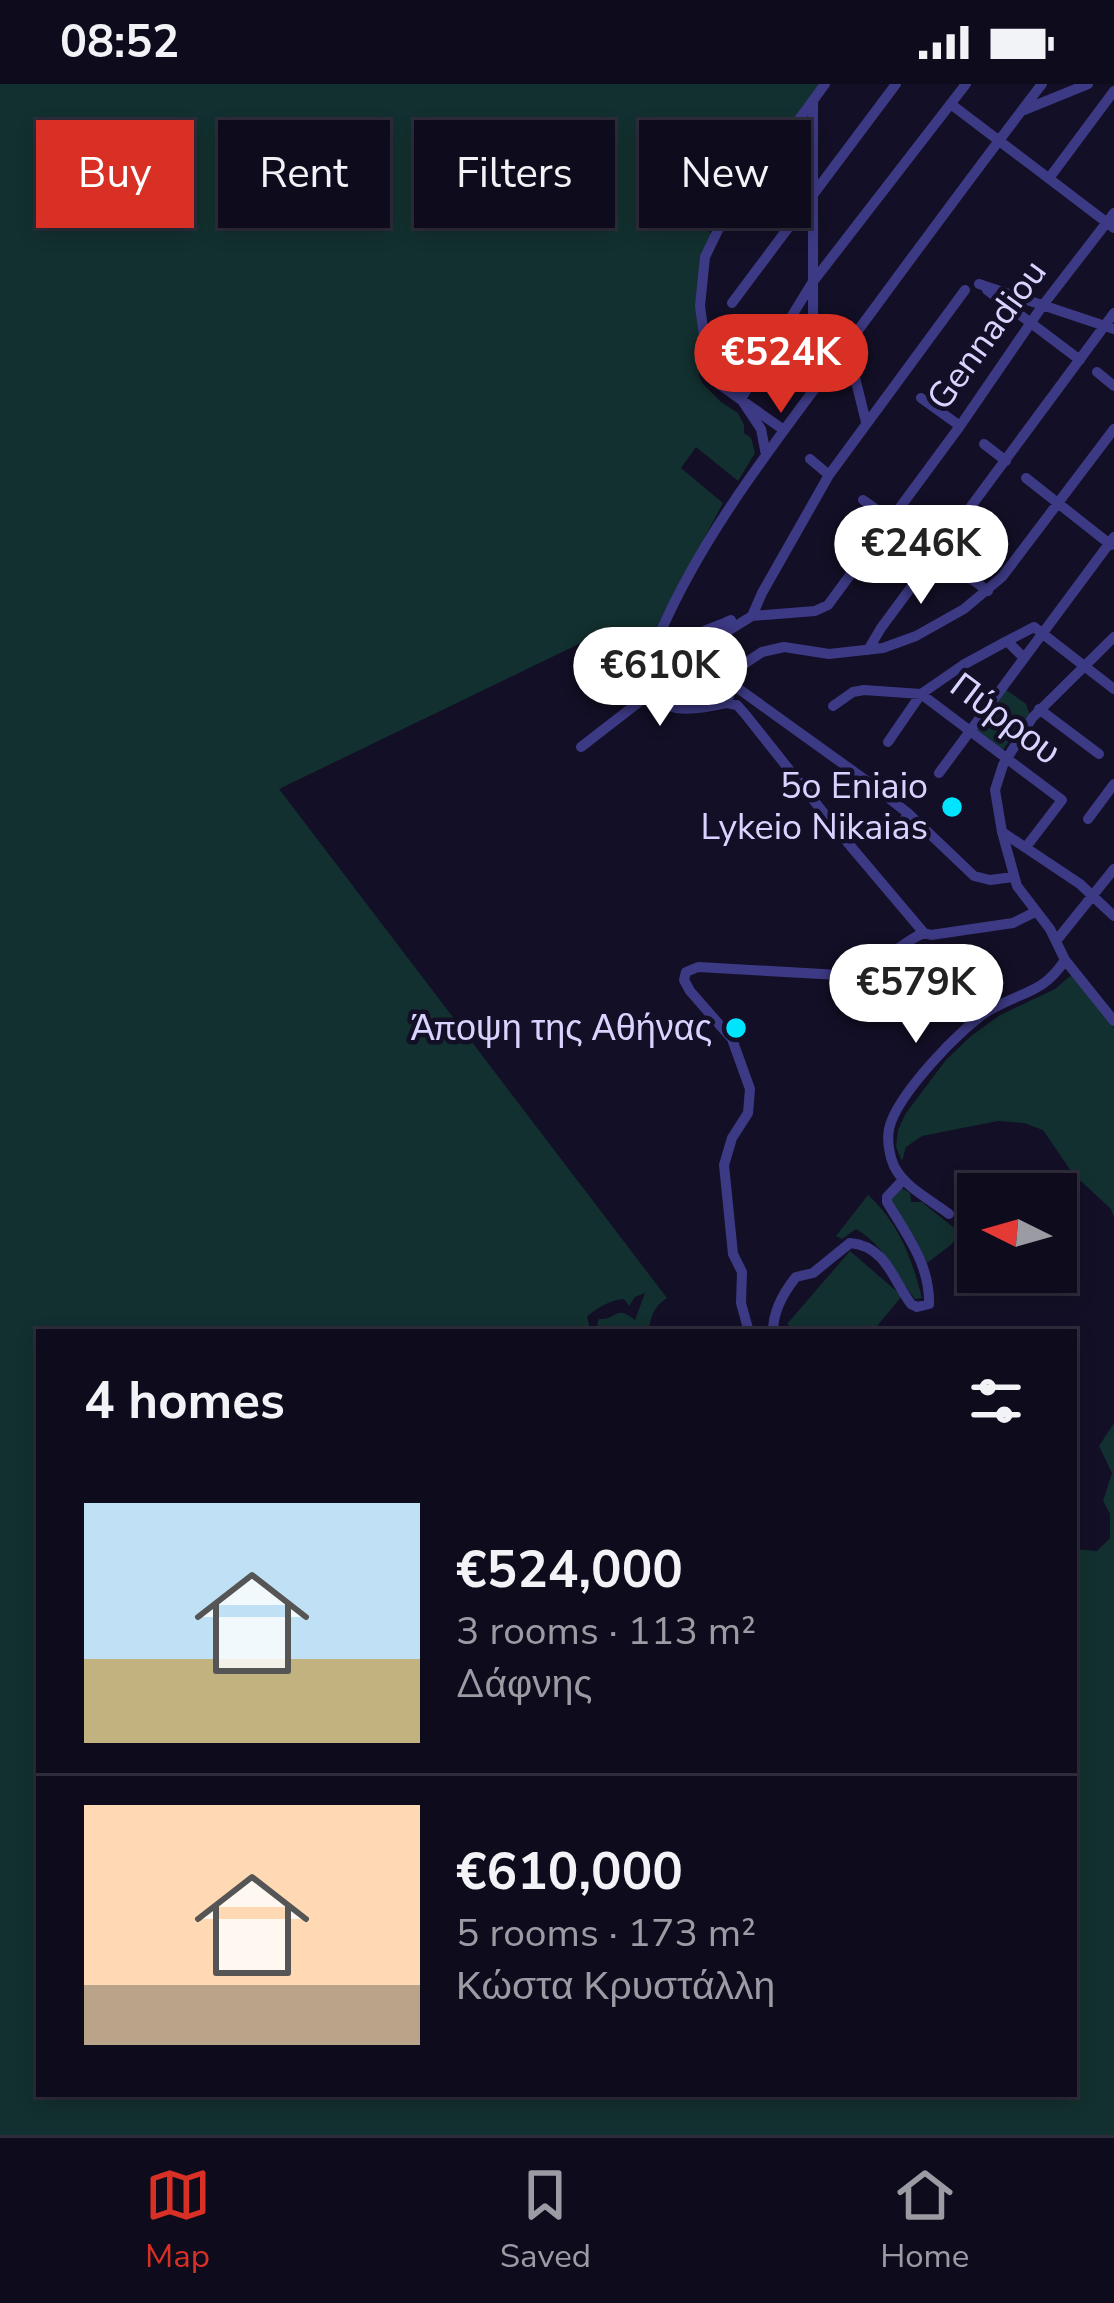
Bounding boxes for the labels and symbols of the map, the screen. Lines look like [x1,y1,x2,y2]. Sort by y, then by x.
street label: Gennadiou [916,250,1058,420]
pin: €524K [697,314,865,416]
pin: €246K [837,505,1005,607]
pin: €610K [576,627,744,729]
street label: Πύρρου [940,661,1070,777]
place label: 5o Eniaio Lykeio Nikaias [701,762,928,852]
marker: 5o Eniaio Lykeio Nikaias [939,794,965,820]
pin: €579K [832,944,1000,1046]
place label: Άποψη της Αθήνας [411,1004,712,1053]
marker: Άποψη της Αθήνας [723,1015,749,1041]
north arrow [957,1173,1077,1293]

